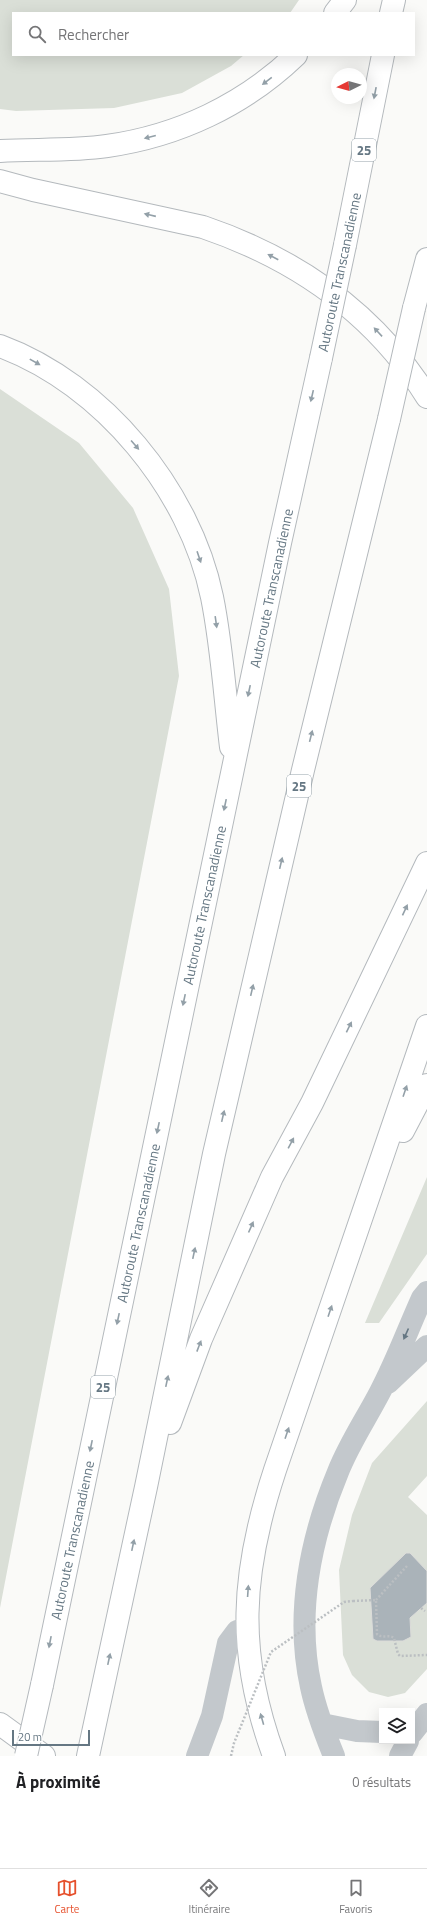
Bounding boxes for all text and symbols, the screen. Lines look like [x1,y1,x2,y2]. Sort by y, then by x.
search box [12,12,415,56]
icon: search [26,23,48,45]
text: Rechercher [58,23,129,46]
north arrow [331,68,367,104]
one-way arrow [261,76,272,85]
one-way arrow [372,87,378,99]
one-way arrow [144,134,156,140]
road number: 25 [352,139,376,161]
street label: Autoroute Transcanadienne [312,191,366,353]
one-way arrow [144,211,157,217]
one-way arrow [267,254,279,260]
one-way arrow [373,327,383,337]
one-way arrow [29,359,41,366]
one-way arrow [309,390,315,402]
one-way arrow [130,440,139,449]
street label: Autoroute Transcanadienne [244,507,298,669]
one-way arrow [197,551,203,563]
one-way arrow [213,616,219,628]
one-way arrow [245,685,251,697]
one-way arrow [308,730,314,742]
road number: 25 [287,775,311,797]
one-way arrow [222,798,228,811]
street label: Autoroute Transcanadienne [177,824,231,986]
one-way arrow [278,857,284,869]
one-way arrow [402,904,408,915]
one-way arrow [249,983,255,996]
one-way arrow [181,994,187,1007]
one-way arrow [345,1021,352,1032]
one-way arrow [402,1085,408,1097]
one-way arrow [220,1110,226,1123]
one-way arrow [154,1122,160,1134]
one-way arrow [288,1137,294,1149]
street label: Autoroute Transcanadienne [111,1142,165,1304]
one-way arrow [248,1220,254,1232]
one-way arrow [191,1247,197,1259]
one-way arrow [327,1304,333,1316]
one-way arrow [114,1313,120,1325]
one-way arrow [403,1328,409,1339]
one-way arrow [196,1339,202,1351]
one-way arrow [165,1374,171,1387]
road number: 25 [91,1376,115,1398]
one-way arrow [285,1427,291,1439]
one-way arrow [88,1440,94,1452]
street label: Autoroute Transcanadienne [45,1459,99,1621]
one-way arrow [131,1538,137,1551]
one-way arrow [244,1584,251,1597]
one-way arrow [47,1635,53,1648]
one-way arrow [106,1653,112,1665]
map controls [379,1708,415,1744]
button: layers [379,1708,415,1744]
one-way arrow [258,1713,264,1725]
scale bar [12,1728,90,1747]
text: 20 m [18,1729,42,1745]
text: À proximité [16,1769,100,1795]
text: 0 résultats [352,1772,411,1792]
tab: Carte [55,1877,79,1917]
tab: Itinéraire [189,1877,230,1917]
tab: Favoris [339,1877,372,1917]

